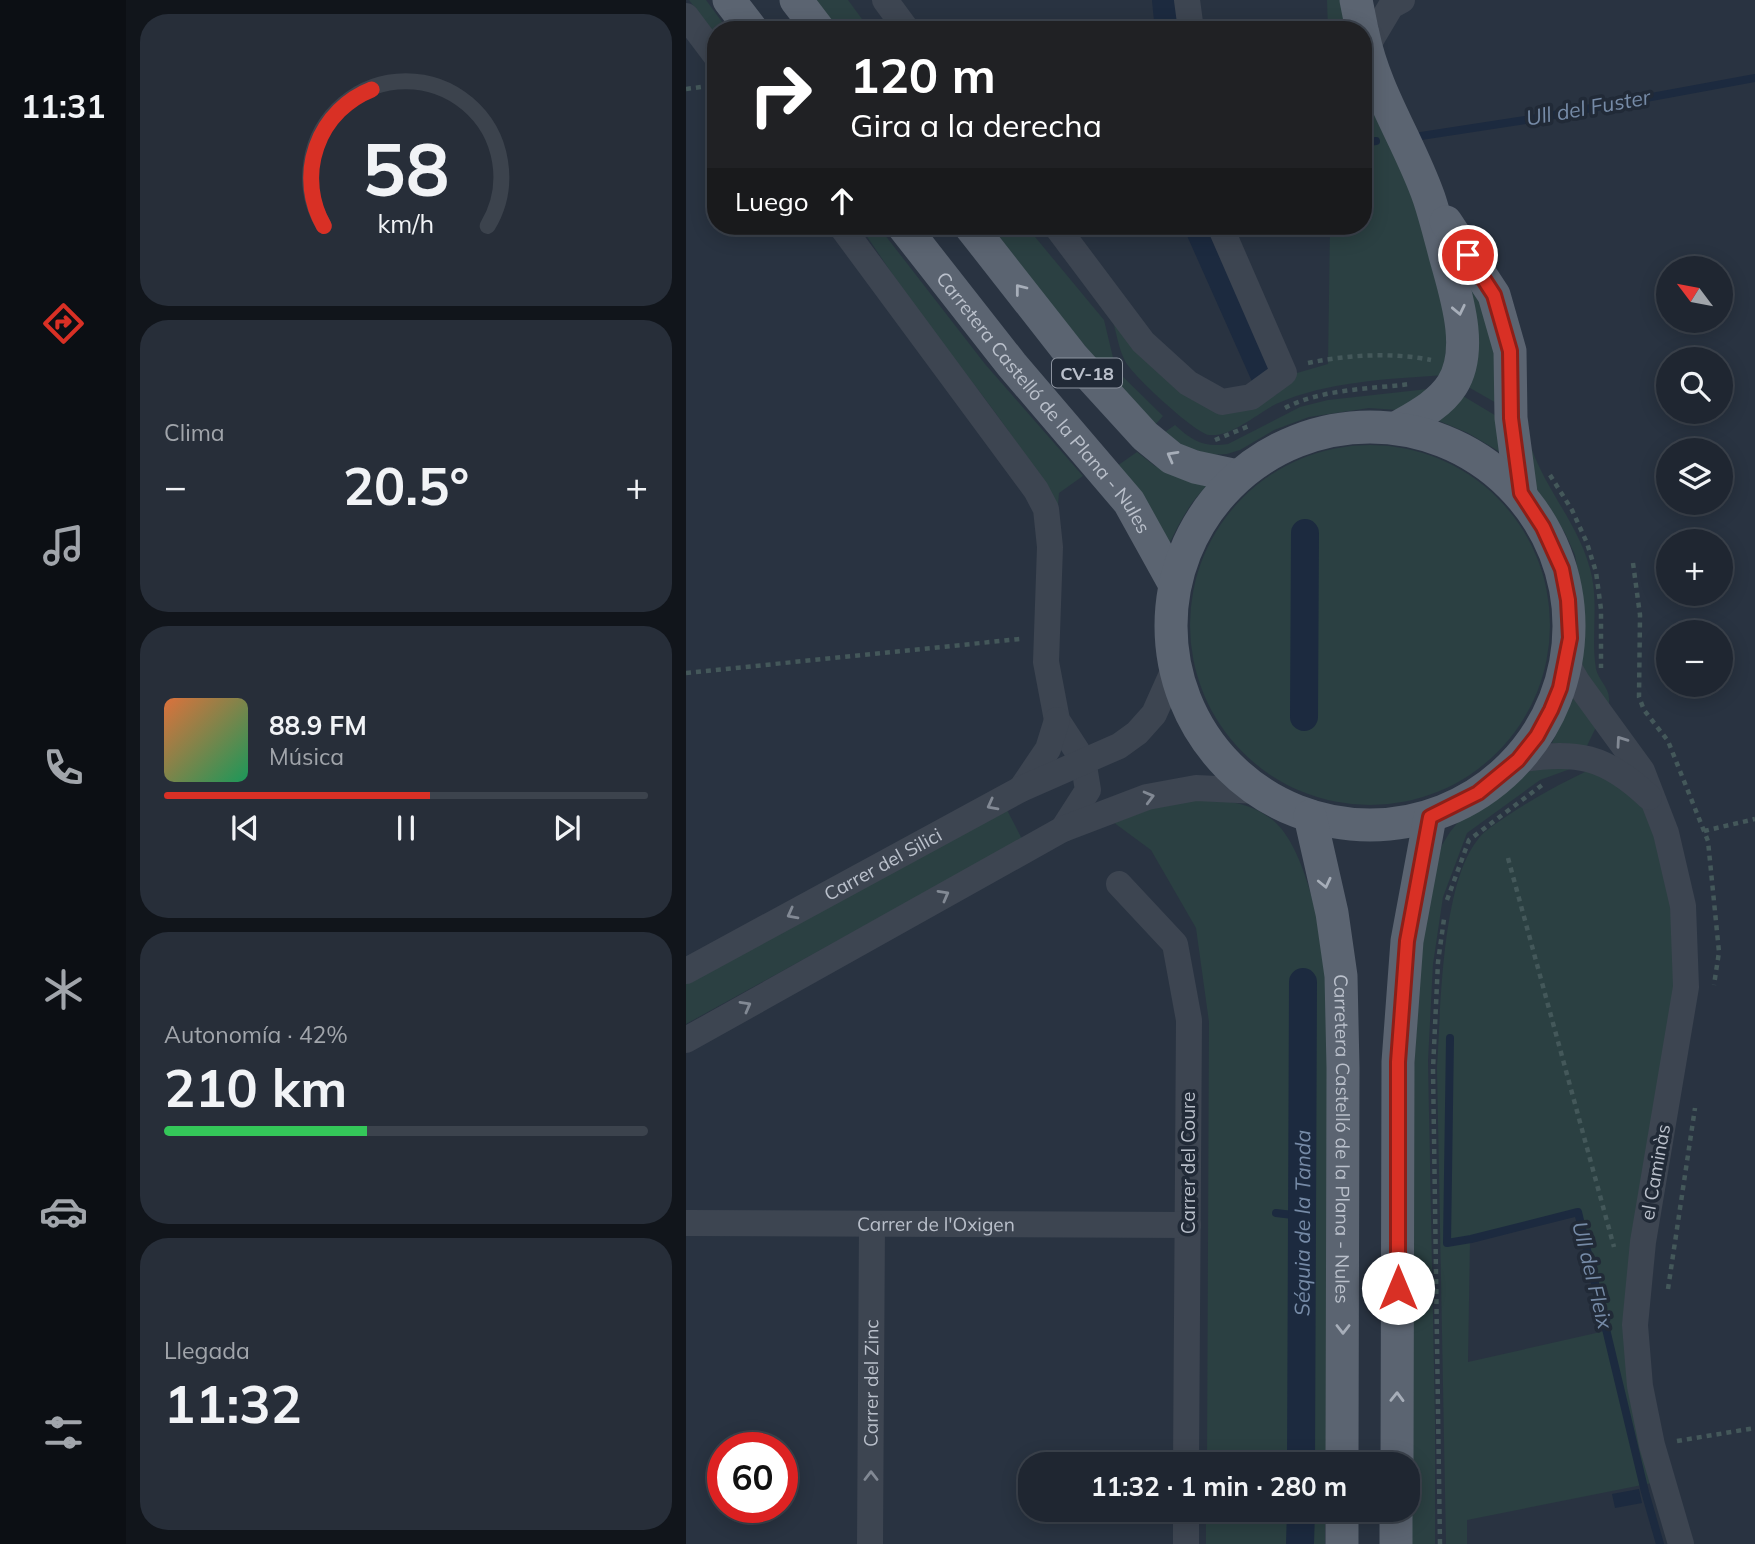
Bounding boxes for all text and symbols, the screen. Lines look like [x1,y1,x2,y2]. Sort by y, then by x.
text: 120 m [850,44,996,105]
icon: right [735,49,826,140]
water label: Ull del Fuster [1524,83,1653,131]
text: 11:31 [21,86,105,126]
text: Gira a la derecha [850,105,1102,145]
text: 58 [362,123,450,214]
icon: ahead [823,182,861,220]
text: Luego [735,185,809,218]
text: km/h [378,208,434,239]
pin [1438,225,1498,285]
icon: arrive [1449,236,1487,274]
north arrow [1656,256,1732,332]
map controls [1656,256,1733,697]
street label: Carretera Castelló de la Plana - Nules [931,267,1156,538]
one-way arrow [1015,284,1028,296]
icon: directions [39,299,88,348]
one-way arrow [1451,304,1466,316]
button: search [1656,347,1733,424]
road number: CV-18 [1052,358,1122,388]
text: Clima [164,418,225,447]
button: layers [1656,438,1733,515]
one-way arrow [1166,451,1179,464]
text: 20.5° [343,453,469,518]
text: − [164,462,187,510]
text: + [625,462,648,510]
icon: music [39,521,88,570]
button: + [1656,529,1733,606]
button: − [1656,620,1733,697]
text: 88.9 FM [269,709,367,742]
one-way arrow [1617,736,1629,749]
text: Música [269,742,344,771]
icon: phone [39,743,88,792]
one-way arrow [1142,791,1154,805]
one-way arrow [987,797,999,811]
icon: previous [226,809,264,847]
icon: pause [387,809,425,847]
icon: next [548,809,586,847]
street label: Carrer del Silici [820,822,946,906]
one-way arrow [1316,877,1331,889]
one-way arrow [937,890,949,903]
one-way arrow [787,906,799,919]
icon: climate [39,965,88,1014]
street label: Carretera Castelló de la Plana - Nules [1329,974,1355,1304]
one-way arrow [738,1001,751,1014]
text: Autonomía · 42% [164,1020,348,1049]
text: 210 km [164,1055,347,1120]
street label: Carrer del Coure [1176,1092,1200,1234]
street label: el Caminàs [1635,1122,1675,1222]
water label: Séquia de la Tanda [1289,1130,1315,1316]
icon: car [39,1187,88,1236]
street label: Carrer de l'Oxigen [857,1212,1015,1236]
water label: Ull del Fleix [1567,1219,1619,1332]
position arrow [1361,1251,1435,1325]
street label: Carrer del Zinc [859,1319,883,1447]
one-way arrow [1335,1324,1351,1335]
text: Llegada [164,1336,250,1365]
text: 11:32 [164,1371,302,1436]
one-way arrow [1389,1391,1405,1401]
icon: filters [39,1408,88,1457]
speed limit sign: 60 [707,1432,798,1523]
one-way arrow [863,1470,879,1481]
text: 11:32 · 1 min · 280 m [1091,1470,1347,1503]

